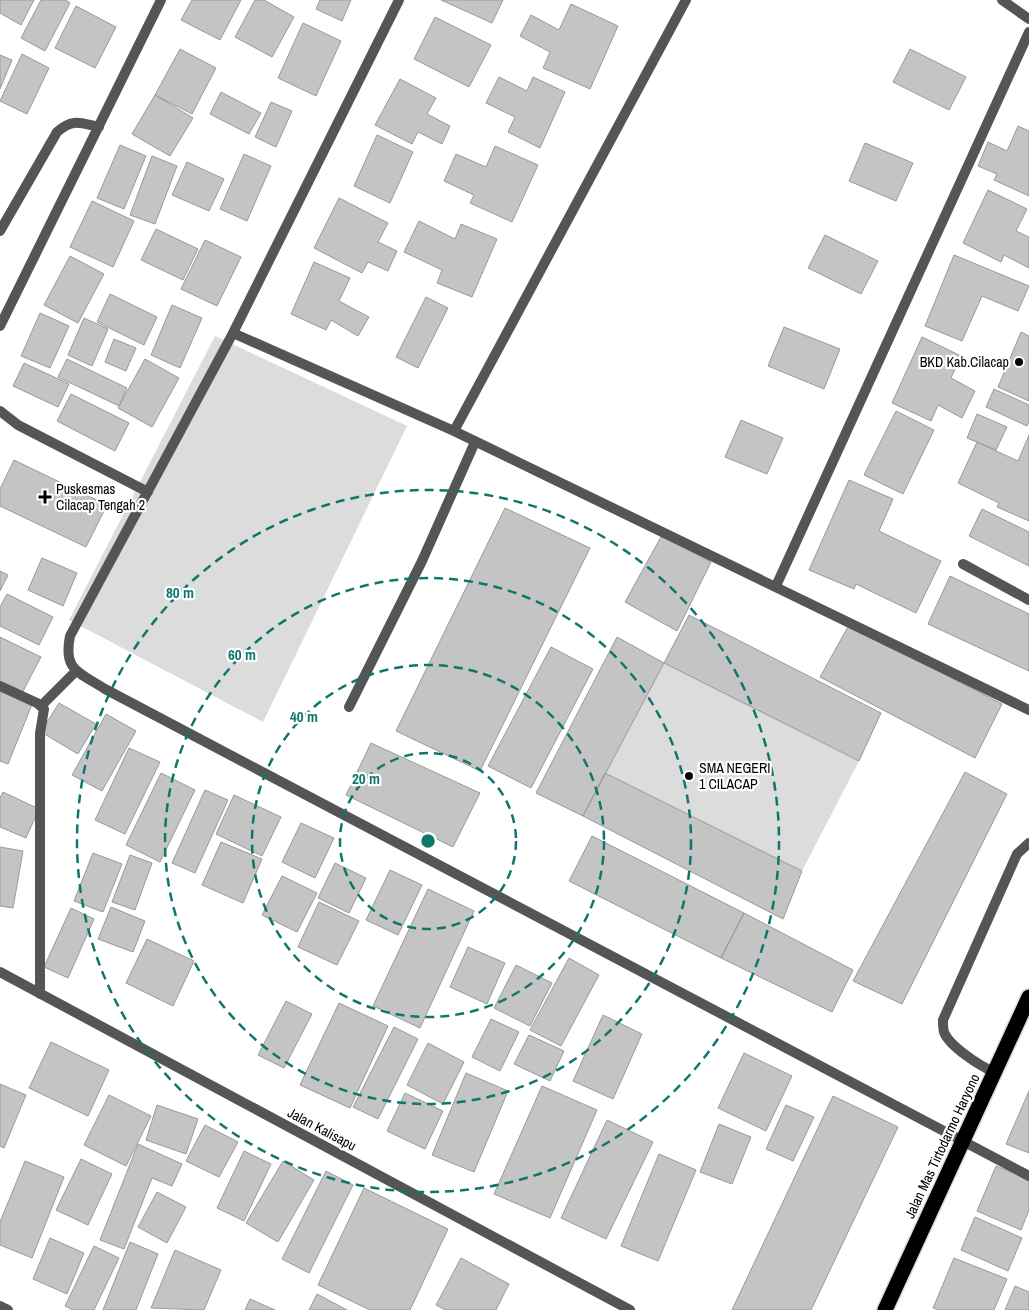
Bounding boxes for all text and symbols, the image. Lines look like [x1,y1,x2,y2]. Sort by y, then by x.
place label: BKD Kab.Cilacap [920,353,1009,371]
marker: BKD Kab.Cilacap [1013,356,1025,368]
place label: Puskesmas Cilacap Tengah 2 [56,480,145,514]
marker: Puskesmas Cilacap Tengah 2 [38,490,52,504]
text: 80 m [166,582,194,603]
text: 60 m [228,644,256,665]
text: 40 m [290,706,318,727]
place label: SMA NEGERI 1 CILACAP [699,759,770,793]
text: 20 m [352,768,380,789]
marker: SMA NEGERI 1 CILACAP [683,770,695,782]
centre of rings [419,832,437,850]
street label: Jalan Mas Tirtodarmo Haryono [901,1071,983,1221]
street label: Jalan Kalisapu [285,1103,359,1155]

